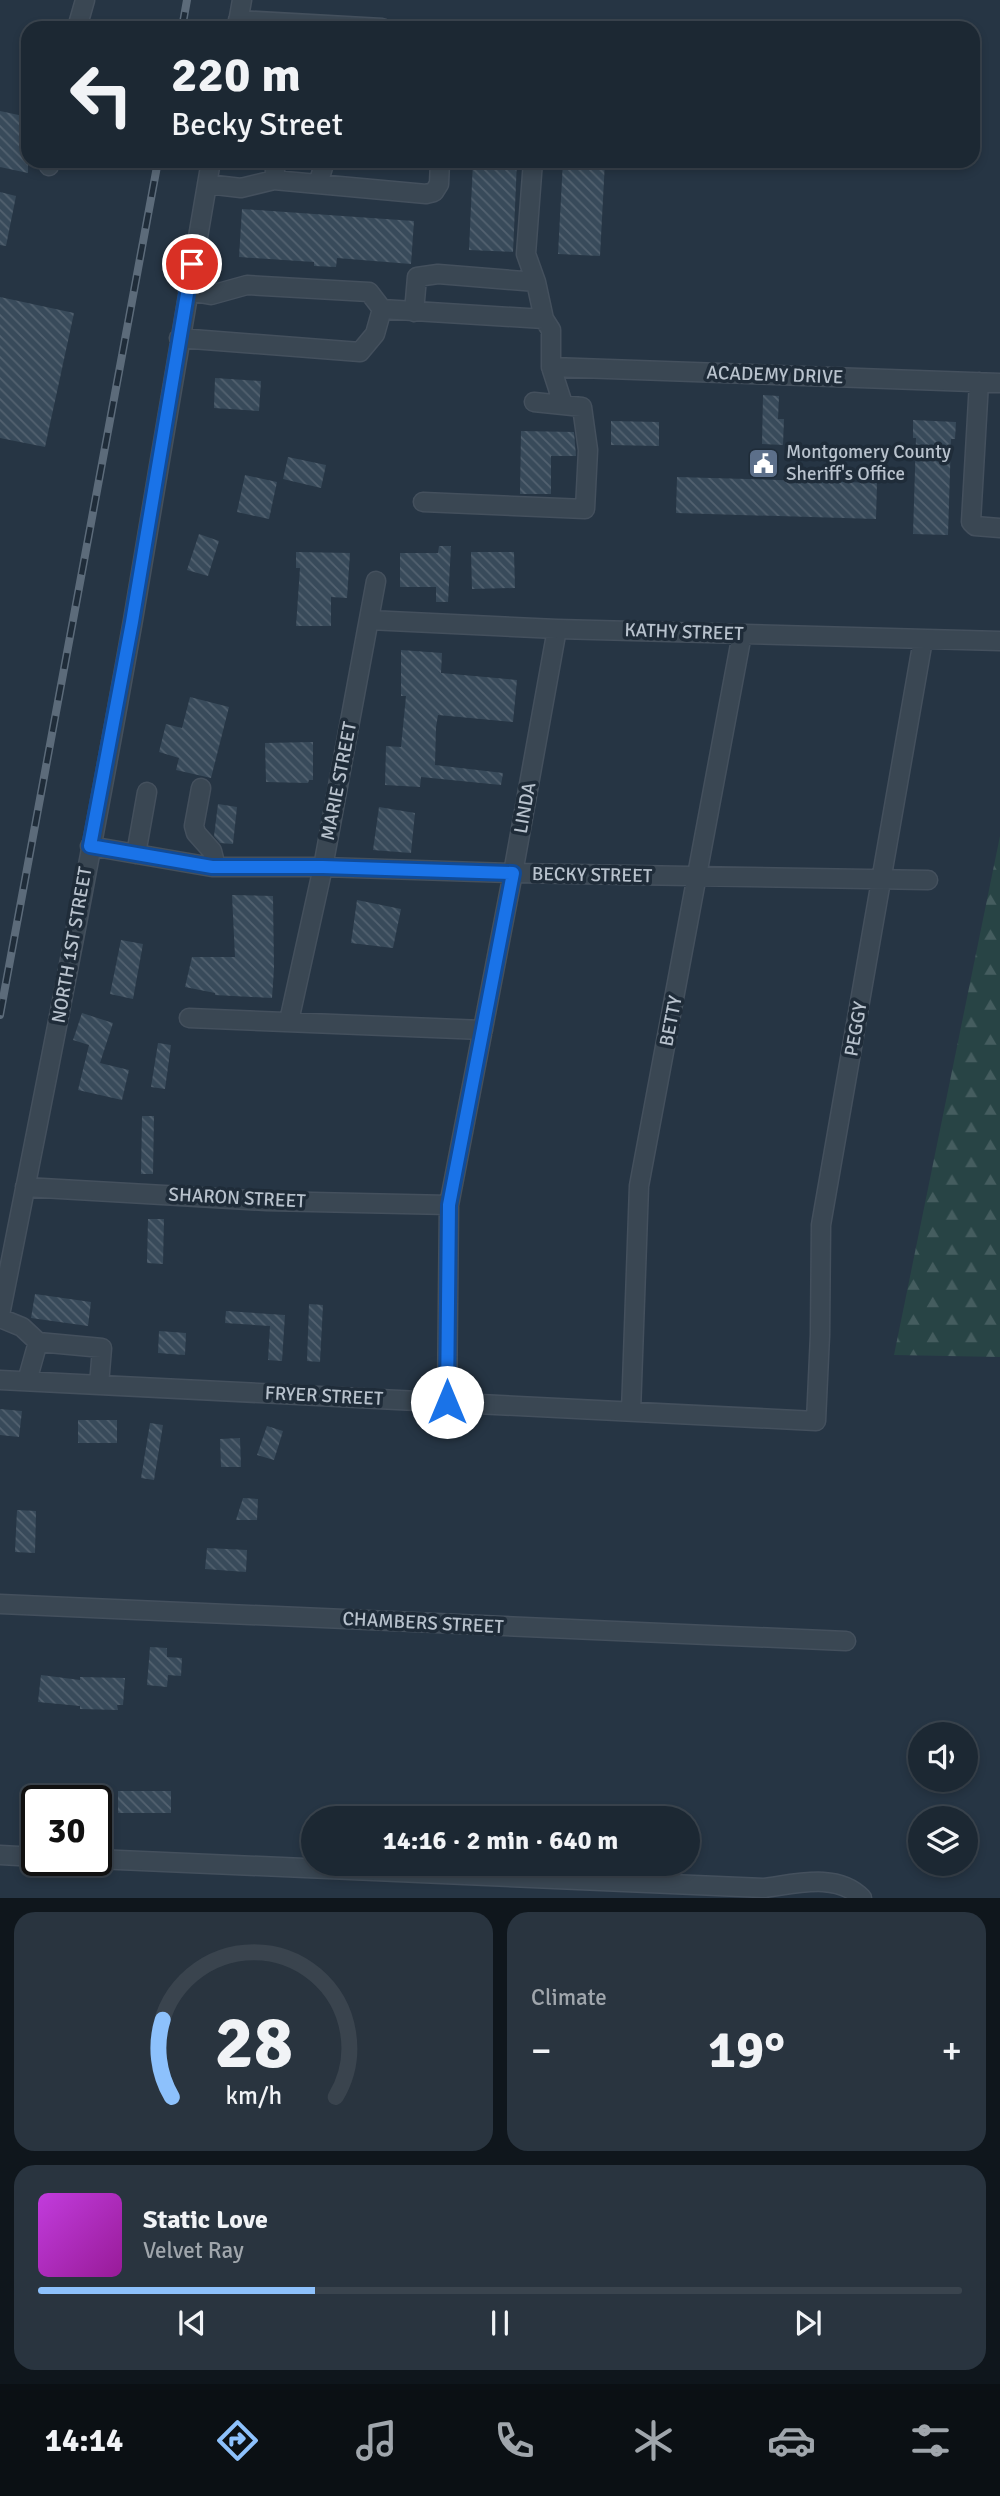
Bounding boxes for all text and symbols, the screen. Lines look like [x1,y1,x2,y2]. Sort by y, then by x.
text: 220 m [171,45,301,105]
icon: left [56,49,147,140]
text: Becky Street [171,105,343,144]
pin [162,234,222,294]
icon: arrive [173,245,211,283]
street label: ACADEMY DRIVE [706,361,844,389]
place label: Montgomery County Sheriff's Office [786,440,951,486]
public building icon: Montgomery County Sheriff's Office [746,446,780,480]
street label: KATHY STREET [624,618,745,646]
street label: MARIE STREET [316,719,362,842]
street label: LINDA [509,780,541,836]
street label: BECKY STREET [532,862,653,888]
street label: NORTH 1ST STREET [46,864,98,1025]
street label: BETTY [654,993,688,1048]
street label: PEGGY [839,999,873,1058]
street label: SHARON STREET [168,1182,307,1214]
position arrow [410,1365,484,1439]
street label: FRYER STREET [264,1381,384,1411]
street label: CHAMBERS STREET [342,1607,505,1639]
map controls [908,1722,978,1876]
button: sound [908,1722,978,1792]
speed limit sign: 30 [21,1785,112,1876]
button: layers [908,1806,978,1876]
text: 14:16 · 2 min · 640 m [383,1825,618,1857]
text: Climate [531,1983,607,2012]
text: 28 [214,2000,293,2089]
text: 19° [708,2018,785,2082]
text: − [531,2027,552,2074]
text: + [941,2027,962,2074]
text: km/h [225,2080,282,2111]
text: Static Love [143,2204,268,2236]
text: Velvet Ray [143,2236,244,2265]
icon: previous [173,2304,211,2342]
icon: pause [481,2304,519,2342]
icon: next [789,2304,827,2342]
icon: directions [213,2416,262,2465]
icon: music [352,2416,401,2465]
icon: phone [490,2416,539,2465]
icon: climate [629,2416,678,2465]
icon: car [767,2416,816,2465]
icon: filters [906,2416,955,2465]
text: 14:14 [45,2421,123,2460]

